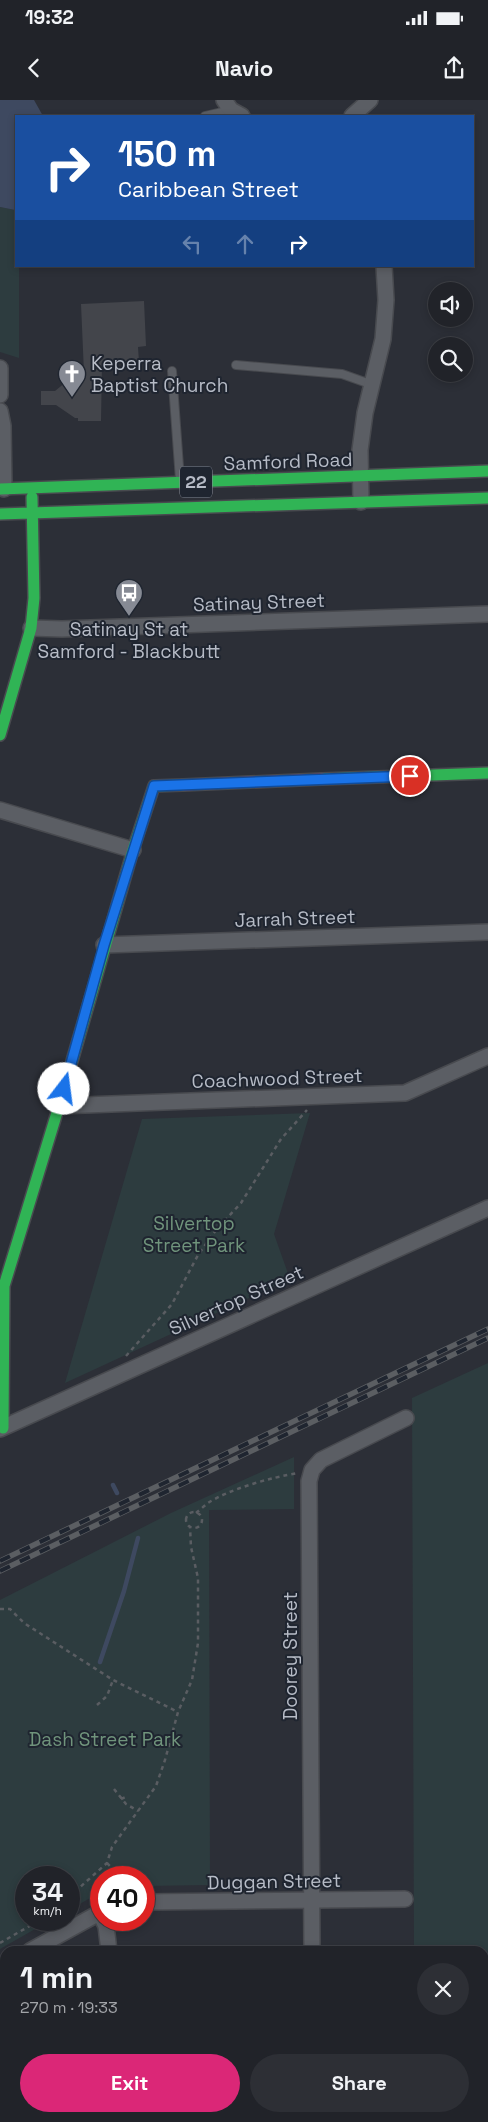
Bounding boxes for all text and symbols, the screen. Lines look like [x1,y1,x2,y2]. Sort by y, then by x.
text: 19:32 [25,5,74,30]
icon: back [20,54,48,82]
text: Navio [215,54,273,82]
icon: share [440,54,468,82]
text: 150 m [118,132,216,176]
icon: right [35,135,100,200]
text: Caribbean Street [118,175,299,203]
icon: left [178,230,206,258]
icon: ahead [231,230,259,258]
icon: right [284,230,312,258]
map controls [428,282,473,382]
button: sound [428,282,473,327]
button: search [428,337,473,382]
place label: Keperra Baptist Church [91,351,228,398]
church icon: Keperra Baptist Church [57,359,87,398]
street label: Samford Road [223,447,353,476]
road number: 22 [180,467,212,498]
bus stop icon: Satinay St at Samford - Blackbutt [114,578,144,617]
street label: Satinay Street [192,588,326,617]
place label: Satinay St at Samford - Blackbutt [38,617,220,664]
pin [389,755,431,797]
icon: arrive [396,762,424,790]
street label: Jarrah Street [234,904,356,933]
position arrow [37,1062,89,1114]
street label: Coachwood Street [191,1063,363,1094]
park label: Silvertop Street Park [143,1211,245,1258]
street label: Silvertop Street [165,1260,307,1341]
street label: Doorey Street [278,1592,303,1720]
park label: Dash Street Park [29,1727,181,1752]
speed limit sign: 40 [90,1866,155,1931]
street label: Duggan Street [207,1868,341,1895]
text: 34 [32,1876,63,1908]
text: km/h [33,1903,62,1919]
text: 1 min [20,1958,93,1997]
button: close [417,1963,469,2015]
text: 270 m · 19:33 [20,1997,118,2018]
button: Exit [20,2054,240,2112]
button: Share [250,2054,469,2112]

